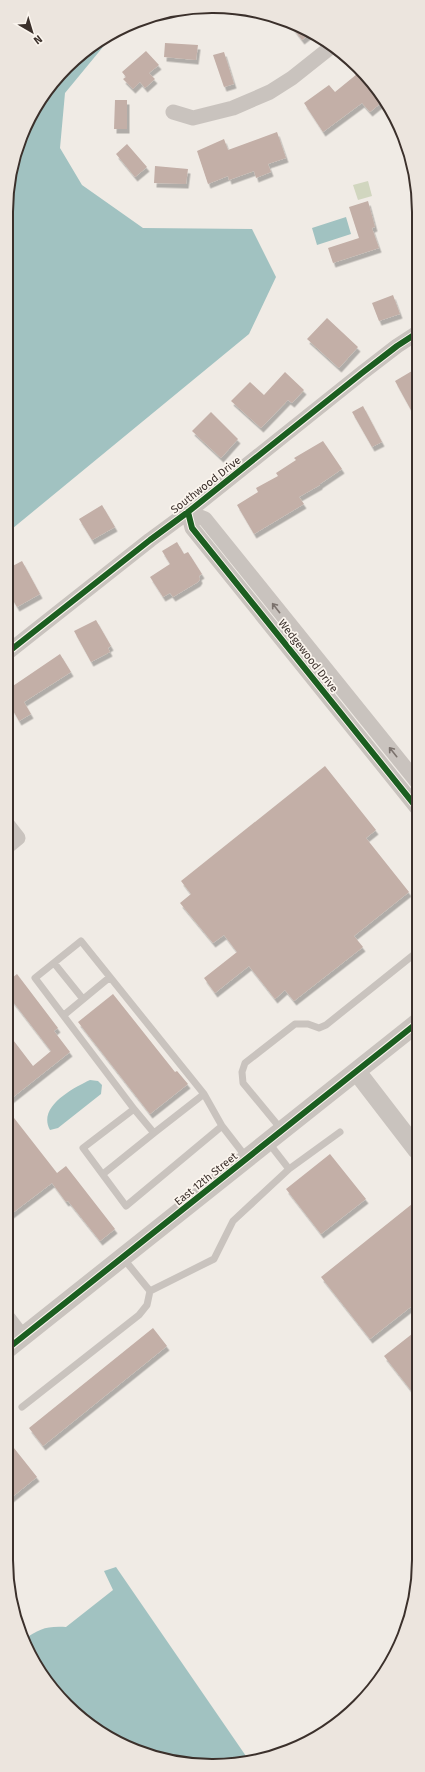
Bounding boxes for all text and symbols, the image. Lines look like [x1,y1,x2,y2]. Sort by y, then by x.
north arrow [12,12,52,52]
text: N [31,32,45,47]
street label: Southwood Drive [168,454,244,516]
one-way arrow [271,602,280,613]
street label: Wedgewood Drive [275,617,341,695]
one-way arrow [389,746,397,757]
street label: East 12th Street [172,1150,240,1208]

